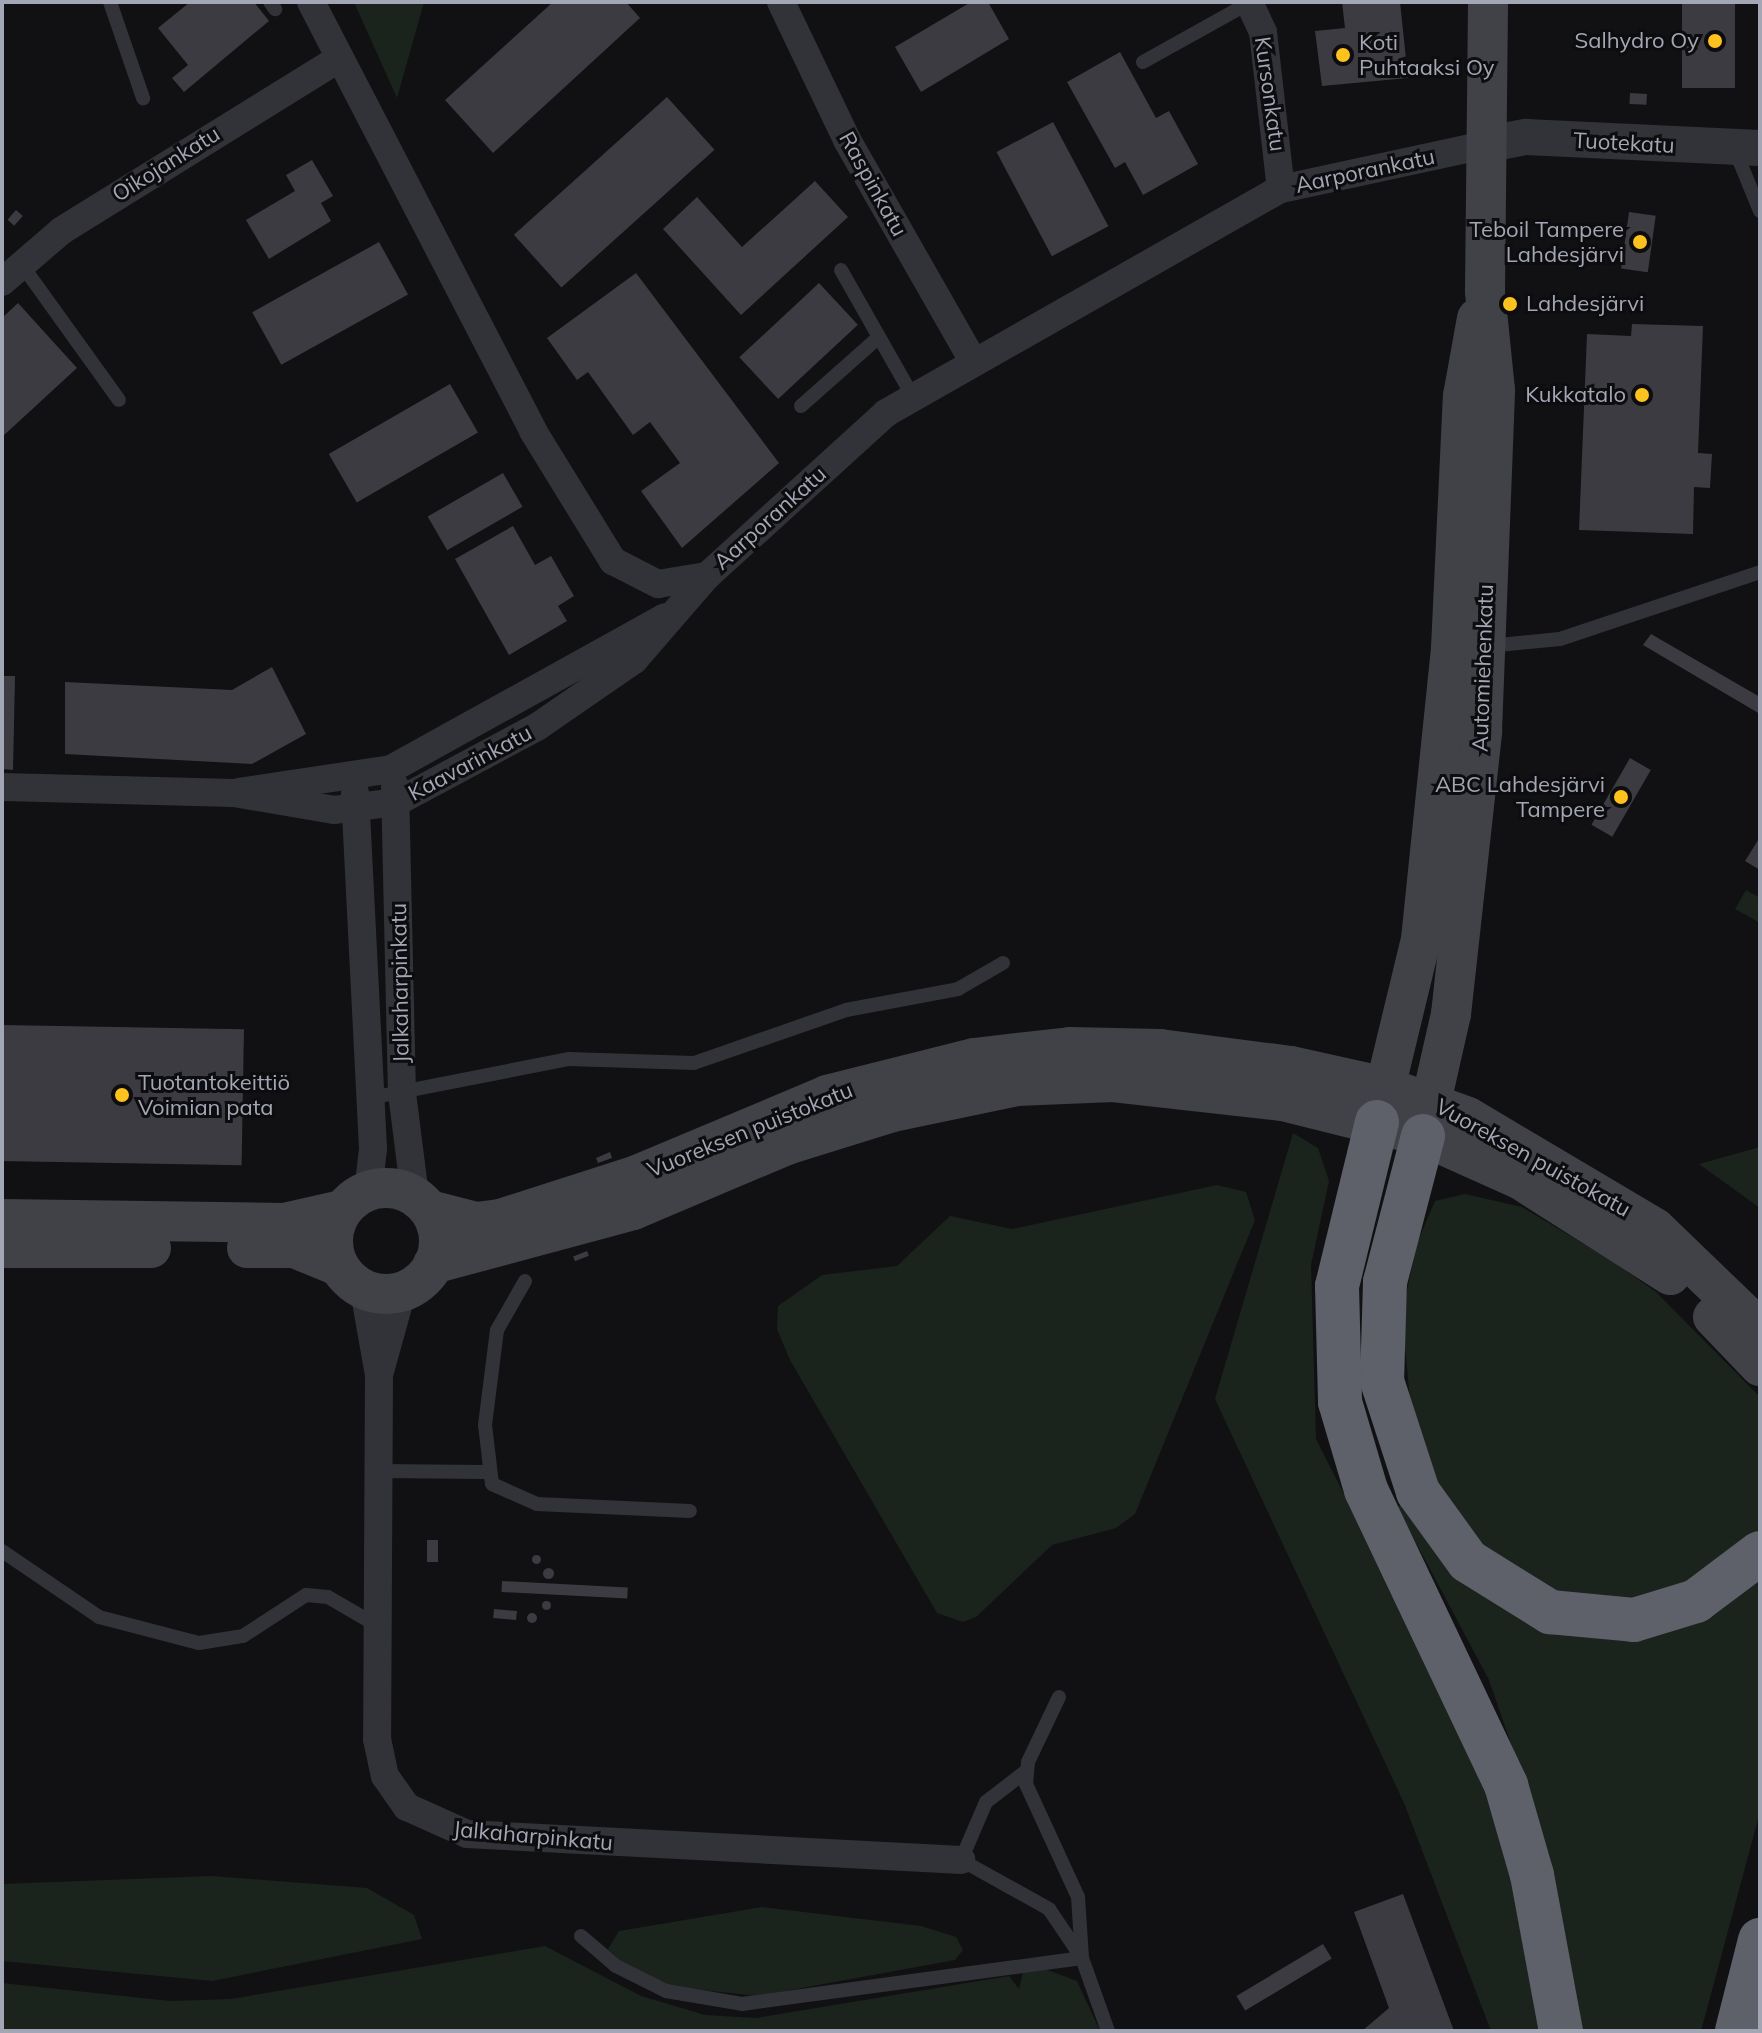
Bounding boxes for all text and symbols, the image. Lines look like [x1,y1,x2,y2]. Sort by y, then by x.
place label: Salhydro Oy [1575,28,1699,54]
place label: Koti Puhtaaksi Oy [1359,29,1495,80]
marker: Salhydro Oy [1706,32,1724,50]
street label: Kursonkatu [1249,35,1291,153]
marker: Koti Puhtaaksi Oy [1334,46,1352,64]
street label: Oikojankatu [107,120,225,208]
street label: Raspinkatu [833,127,913,241]
street label: Tuotekatu [1573,127,1675,159]
street label: Aarporankatu [1293,143,1437,199]
place label: Teboil Tampere Lahdesjärvi [1469,216,1624,268]
marker: Teboil Tampere Lahdesjärvi [1631,233,1649,251]
place label: Lahdesjärvi [1526,291,1644,317]
marker: Lahdesjärvi [1501,295,1519,313]
place label: Kukkatalo [1525,382,1626,408]
marker: Kukkatalo [1633,386,1651,404]
street label: Aarporankatu [708,461,832,575]
street label: Automiehenkatu [1467,584,1499,752]
street label: Kaavarinkatu [404,719,536,807]
place label: ABC Lahdesjärvi Tampere [1435,771,1605,822]
marker: ABC Lahdesjärvi Tampere [1612,788,1630,806]
street label: Jalkaharpinkatu [385,903,415,1063]
place label: Tuotantokeittiö Voimian pata [138,1069,290,1120]
street label: Vuoreksen puistokatu [644,1077,856,1183]
marker: Tuotantokeittiö Voimian pata [113,1086,131,1104]
street label: Vuoreksen puistokatu [1431,1093,1635,1223]
street label: Jalkaharpinkatu [452,1816,614,1856]

